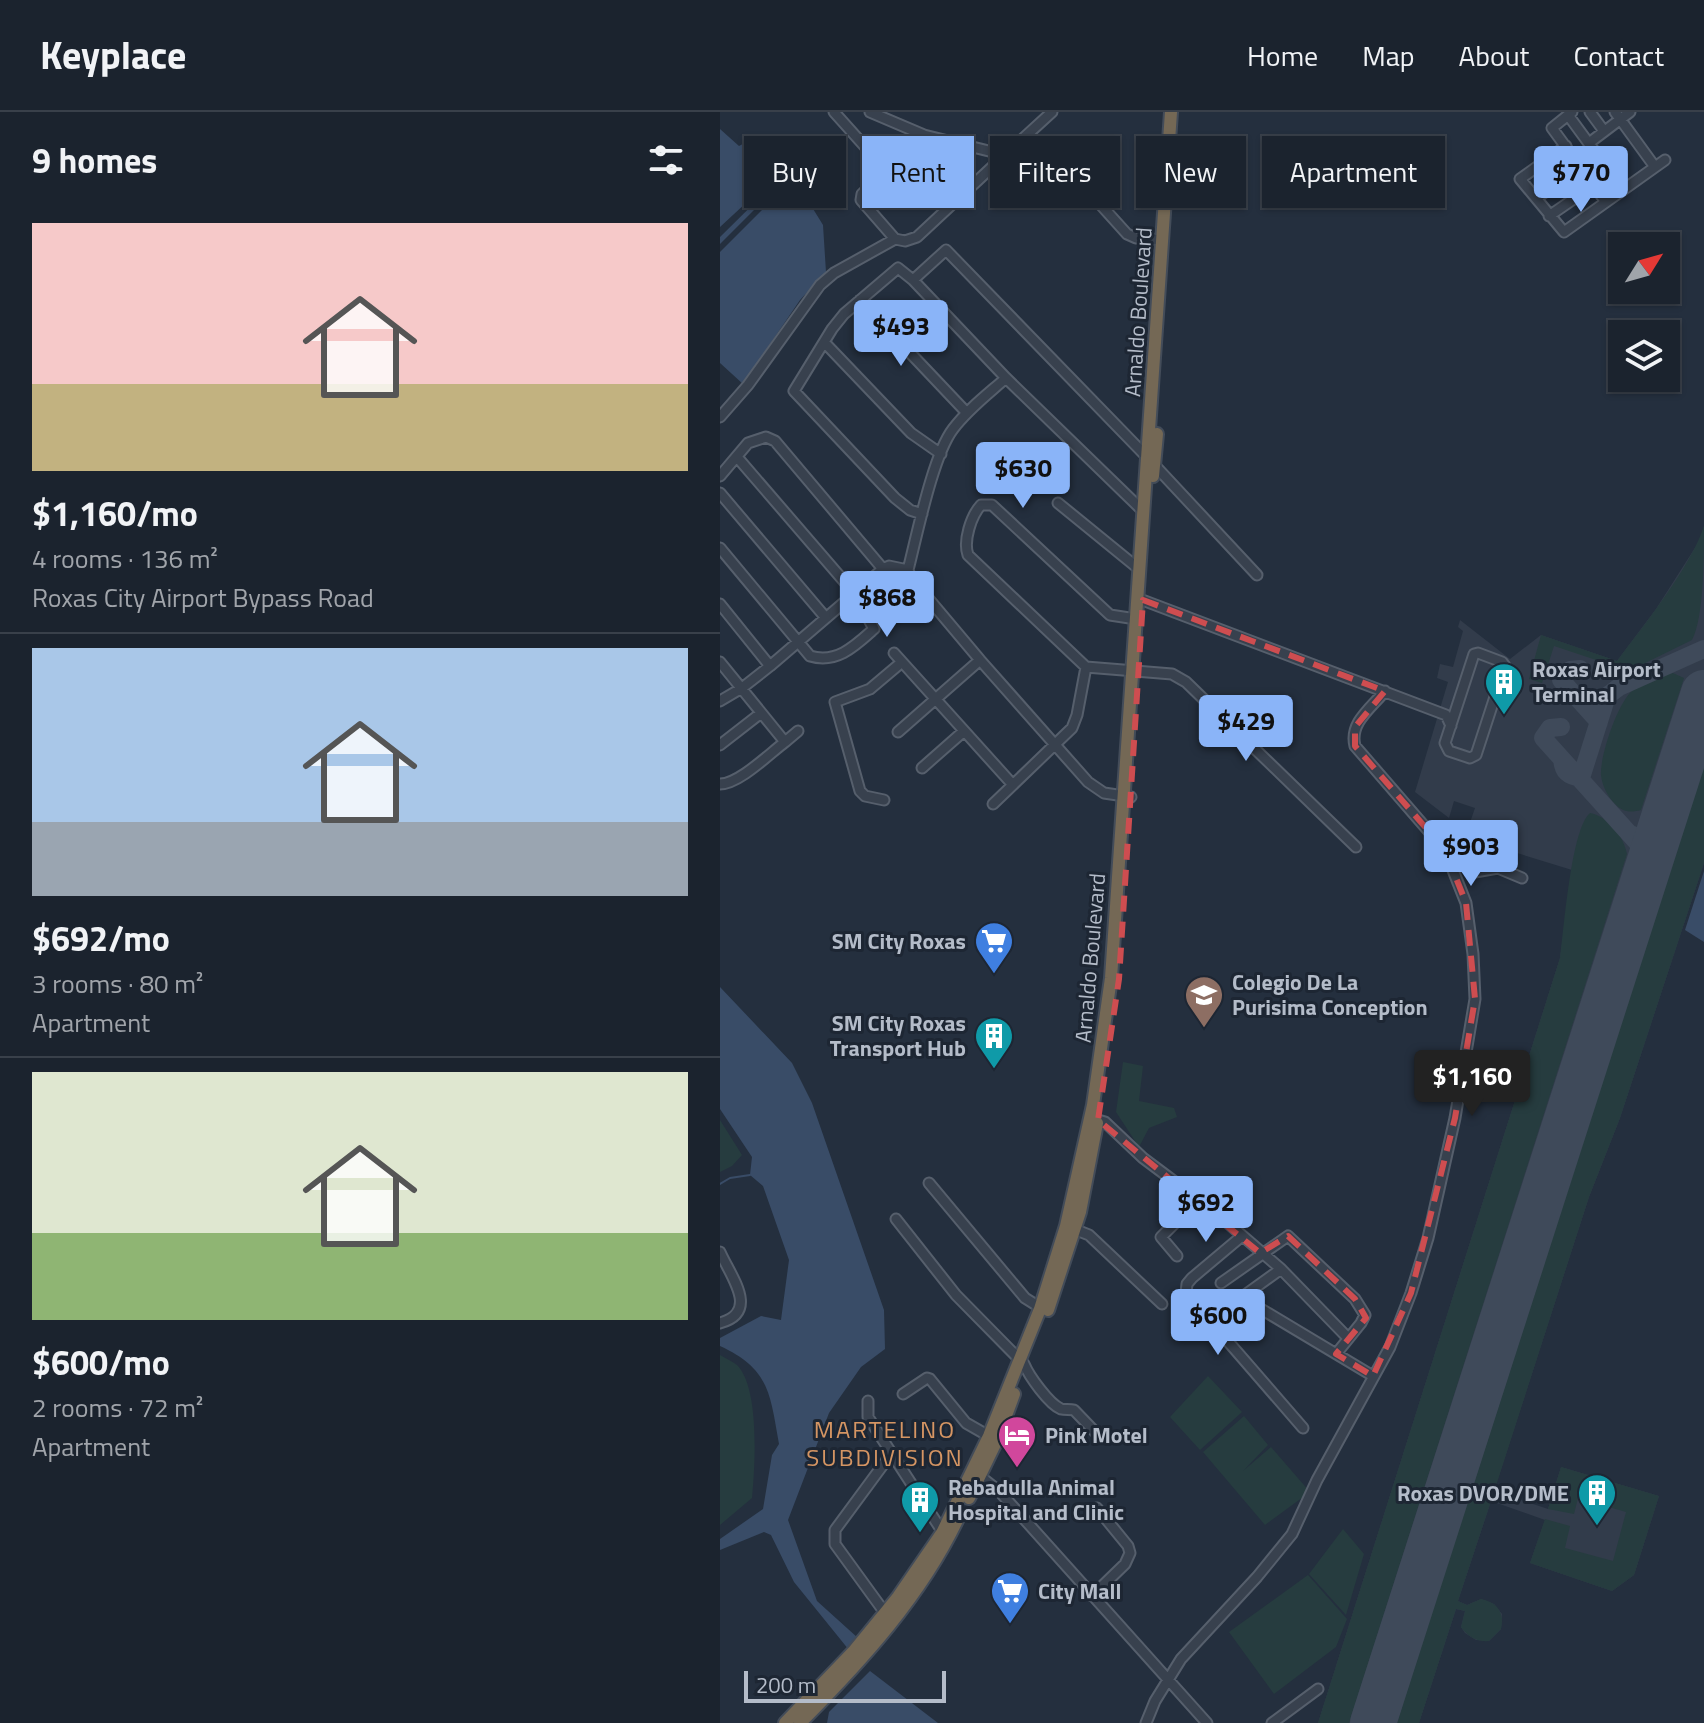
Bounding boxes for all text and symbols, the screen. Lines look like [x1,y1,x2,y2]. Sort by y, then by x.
text: Keyplace [40,26,187,84]
text: Home [1247,34,1318,77]
text: Map [1362,34,1415,77]
text: About [1459,34,1529,77]
text: Contact [1573,34,1664,77]
text: 9 homes [32,134,157,186]
chip: Buy [744,136,846,208]
chip: Rent [862,136,974,208]
chip: Filters [990,136,1120,208]
chip: New [1136,136,1246,208]
chip: Apartment [1262,136,1445,208]
icon: filters [644,138,688,182]
pin: $770 [1534,146,1628,214]
text: $770 [1552,152,1610,191]
street label: Arnaldo Boulevard [1115,226,1161,398]
north arrow [1608,232,1680,304]
map controls [1608,232,1680,392]
icon: home [288,275,432,419]
pin: $493 [854,300,948,368]
text: $493 [872,306,930,345]
button: layers [1608,320,1680,392]
pin: $630 [976,442,1070,510]
text: $630 [994,448,1052,487]
text: $1,160/mo [32,487,198,539]
text: 4 rooms · 136 m² [32,539,218,578]
pin: $868 [840,571,934,639]
text: $868 [858,577,916,616]
text: Roxas City Airport Bypass Road [32,578,374,617]
place label: Roxas Airport Terminal [1532,652,1661,711]
building icon: Roxas Airport Terminal [1483,661,1525,716]
pin: $429 [1199,695,1293,763]
icon: home [288,700,432,844]
text: $429 [1217,701,1275,740]
pin: $903 [1424,820,1518,888]
text: $903 [1442,826,1500,865]
street label: Arnaldo Boulevard [1066,872,1114,1044]
text: $692/mo [32,912,170,964]
supermarket icon: SM City Roxas [973,920,1015,975]
place label: SM City Roxas [832,924,966,958]
text: 3 rooms · 80 m² [32,964,203,1003]
place label: Colegio De La Purisima Conception [1232,965,1428,1024]
school or university icon: Colegio De La Purisima Conception [1183,974,1225,1029]
text: Apartment [32,1003,150,1042]
place label: SM City Roxas Transport Hub [830,1006,966,1065]
building icon: SM City Roxas Transport Hub [973,1015,1015,1070]
pin: $1,160 [1407,1050,1537,1118]
text: $1,160 [1432,1056,1512,1095]
icon: home [288,1124,432,1268]
pin: $692 [1159,1176,1253,1244]
text: $692 [1177,1182,1235,1221]
pin: $600 [1171,1289,1265,1357]
text: $600 [1189,1295,1247,1334]
text: $600/mo [32,1336,170,1388]
text: 2 rooms · 72 m² [32,1388,203,1427]
district label: MARTELINO SUBDIVISION [806,1411,964,1475]
hotel icon: Pink Motel [996,1414,1038,1469]
place label: Pink Motel [1045,1418,1148,1452]
text: Apartment [32,1427,150,1466]
place label: Rebadulla Animal Hospital and Clinic [948,1470,1124,1529]
building icon: Roxas DVOR/DME [1576,1472,1618,1527]
place label: Roxas DVOR/DME [1397,1476,1569,1510]
building icon: Rebadulla Animal Hospital and Clinic [899,1479,941,1534]
supermarket icon: City Mall [989,1570,1031,1625]
place label: City Mall [1038,1574,1121,1608]
scale bar [744,1667,946,1703]
text: 200 m [756,1668,816,1702]

